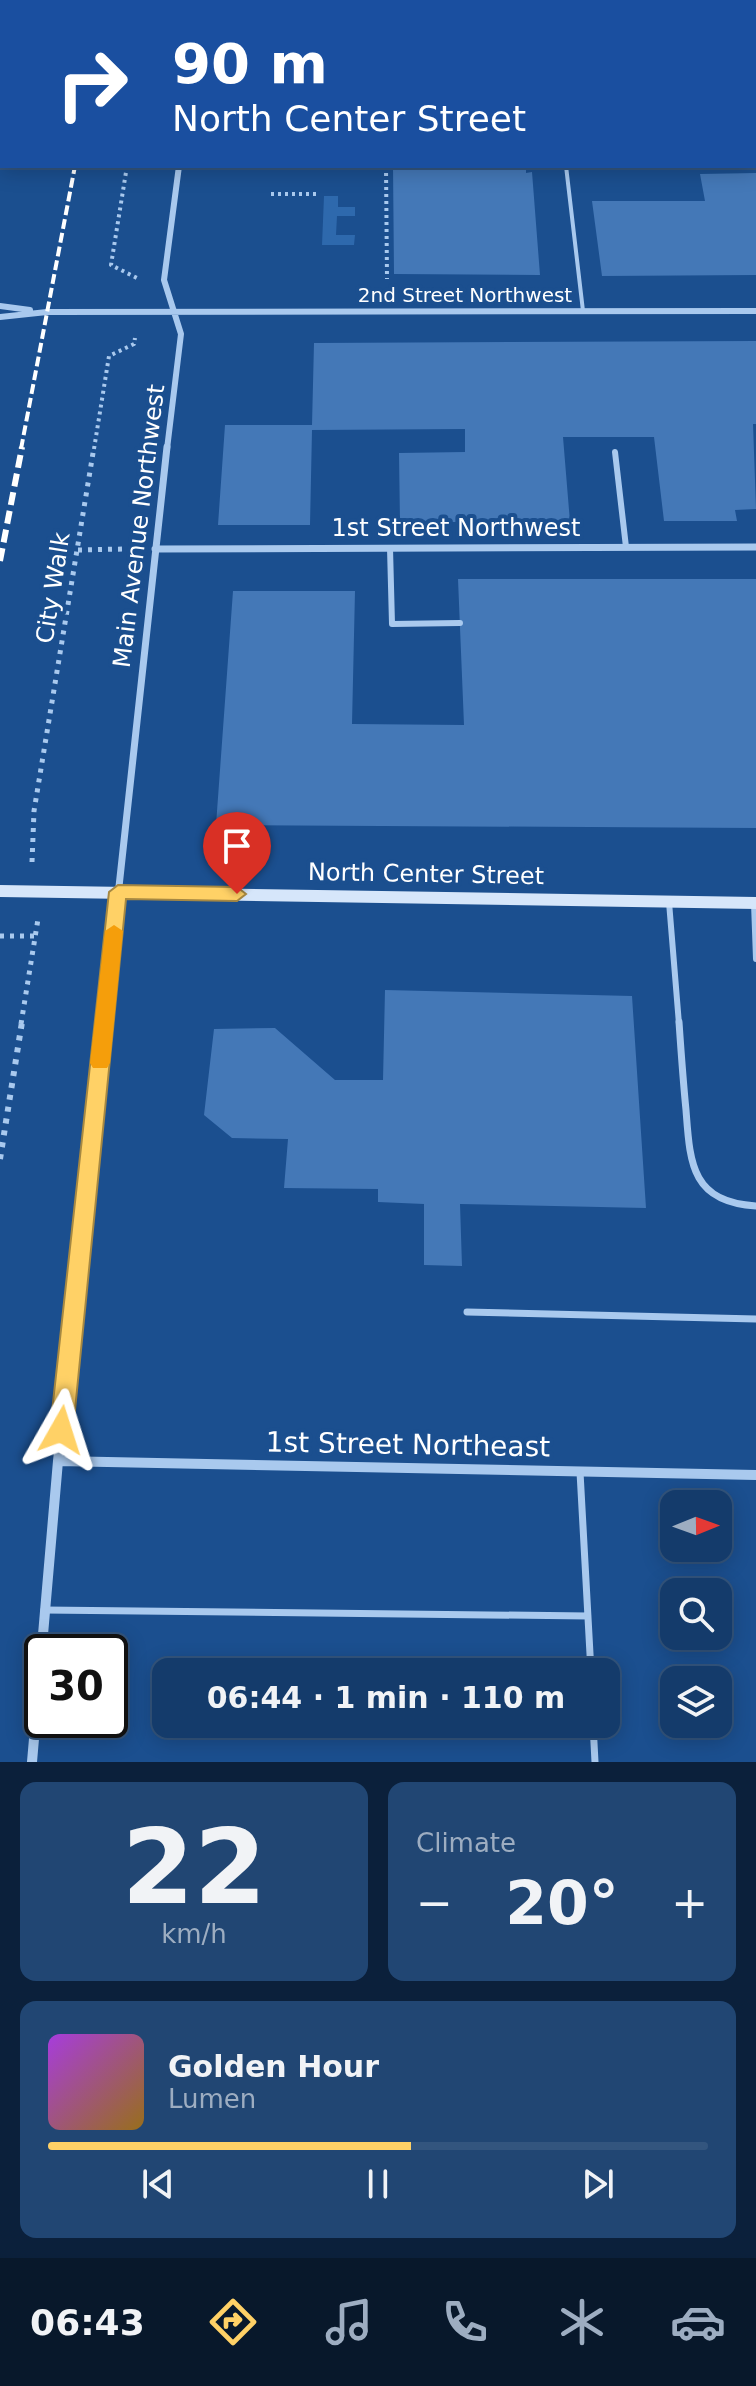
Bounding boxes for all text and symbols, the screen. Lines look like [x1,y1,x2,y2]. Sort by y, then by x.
text: 90 m [172,31,328,96]
icon: right [40,32,144,136]
text: North Center Street [172,98,526,139]
street label: 2nd Street Northwest [358,283,572,307]
street label: Main Avenue Northwest [108,383,170,669]
street label: 1st Street Northwest [332,514,580,542]
street label: City Walk [30,530,76,646]
pin [203,812,271,894]
icon: arrive [215,824,259,868]
street label: North Center Street [308,858,544,890]
position arrow [19,1388,103,1472]
street label: 1st Street Northeast [265,1426,551,1463]
north arrow [660,1490,732,1562]
map controls [660,1490,732,1738]
button: search [660,1578,732,1650]
speed limit sign: 30 [24,1634,128,1738]
button: layers [660,1666,732,1738]
text: 06:44 · 1 min · 110 m [207,1680,565,1715]
text: 22 [122,1806,266,1928]
text: Climate [416,1828,516,1858]
text: 20° [505,1868,619,1938]
text: − [416,1877,453,1928]
text: + [671,1877,708,1928]
text: km/h [161,1919,227,1949]
text: Golden Hour [168,2049,379,2084]
text: Lumen [168,2084,256,2114]
icon: previous [136,2162,180,2206]
icon: pause [356,2162,400,2206]
icon: next [576,2162,620,2206]
icon: directions [205,2294,261,2350]
icon: music [321,2294,377,2350]
icon: phone [437,2294,493,2350]
icon: climate [554,2294,610,2350]
icon: car [670,2294,726,2350]
text: 06:43 [30,2302,145,2343]

